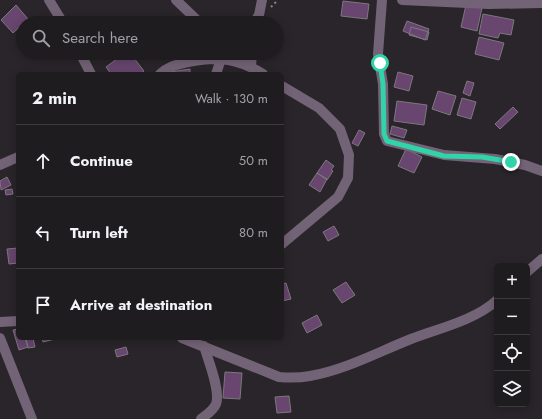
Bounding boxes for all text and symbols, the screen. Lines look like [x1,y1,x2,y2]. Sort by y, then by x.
search box [16,16,284,60]
icon: search [30,27,52,49]
text: Search here [62,27,138,49]
route start [371,54,389,72]
text: 2 min [32,86,77,110]
text: Walk · 130 m [195,89,268,108]
icon: ahead [32,150,54,172]
text: Continue [70,150,133,172]
text: 50 m [239,151,268,170]
route end [502,153,520,171]
icon: left [32,222,54,244]
text: Turn left [70,222,128,244]
text: 80 m [239,223,268,242]
map controls [494,263,530,407]
button: + [494,263,530,299]
icon: arrive [32,294,54,316]
text: Arrive at destination [70,294,212,316]
button: − [494,299,530,335]
button: locate [494,335,530,371]
button: layers [494,371,530,407]

